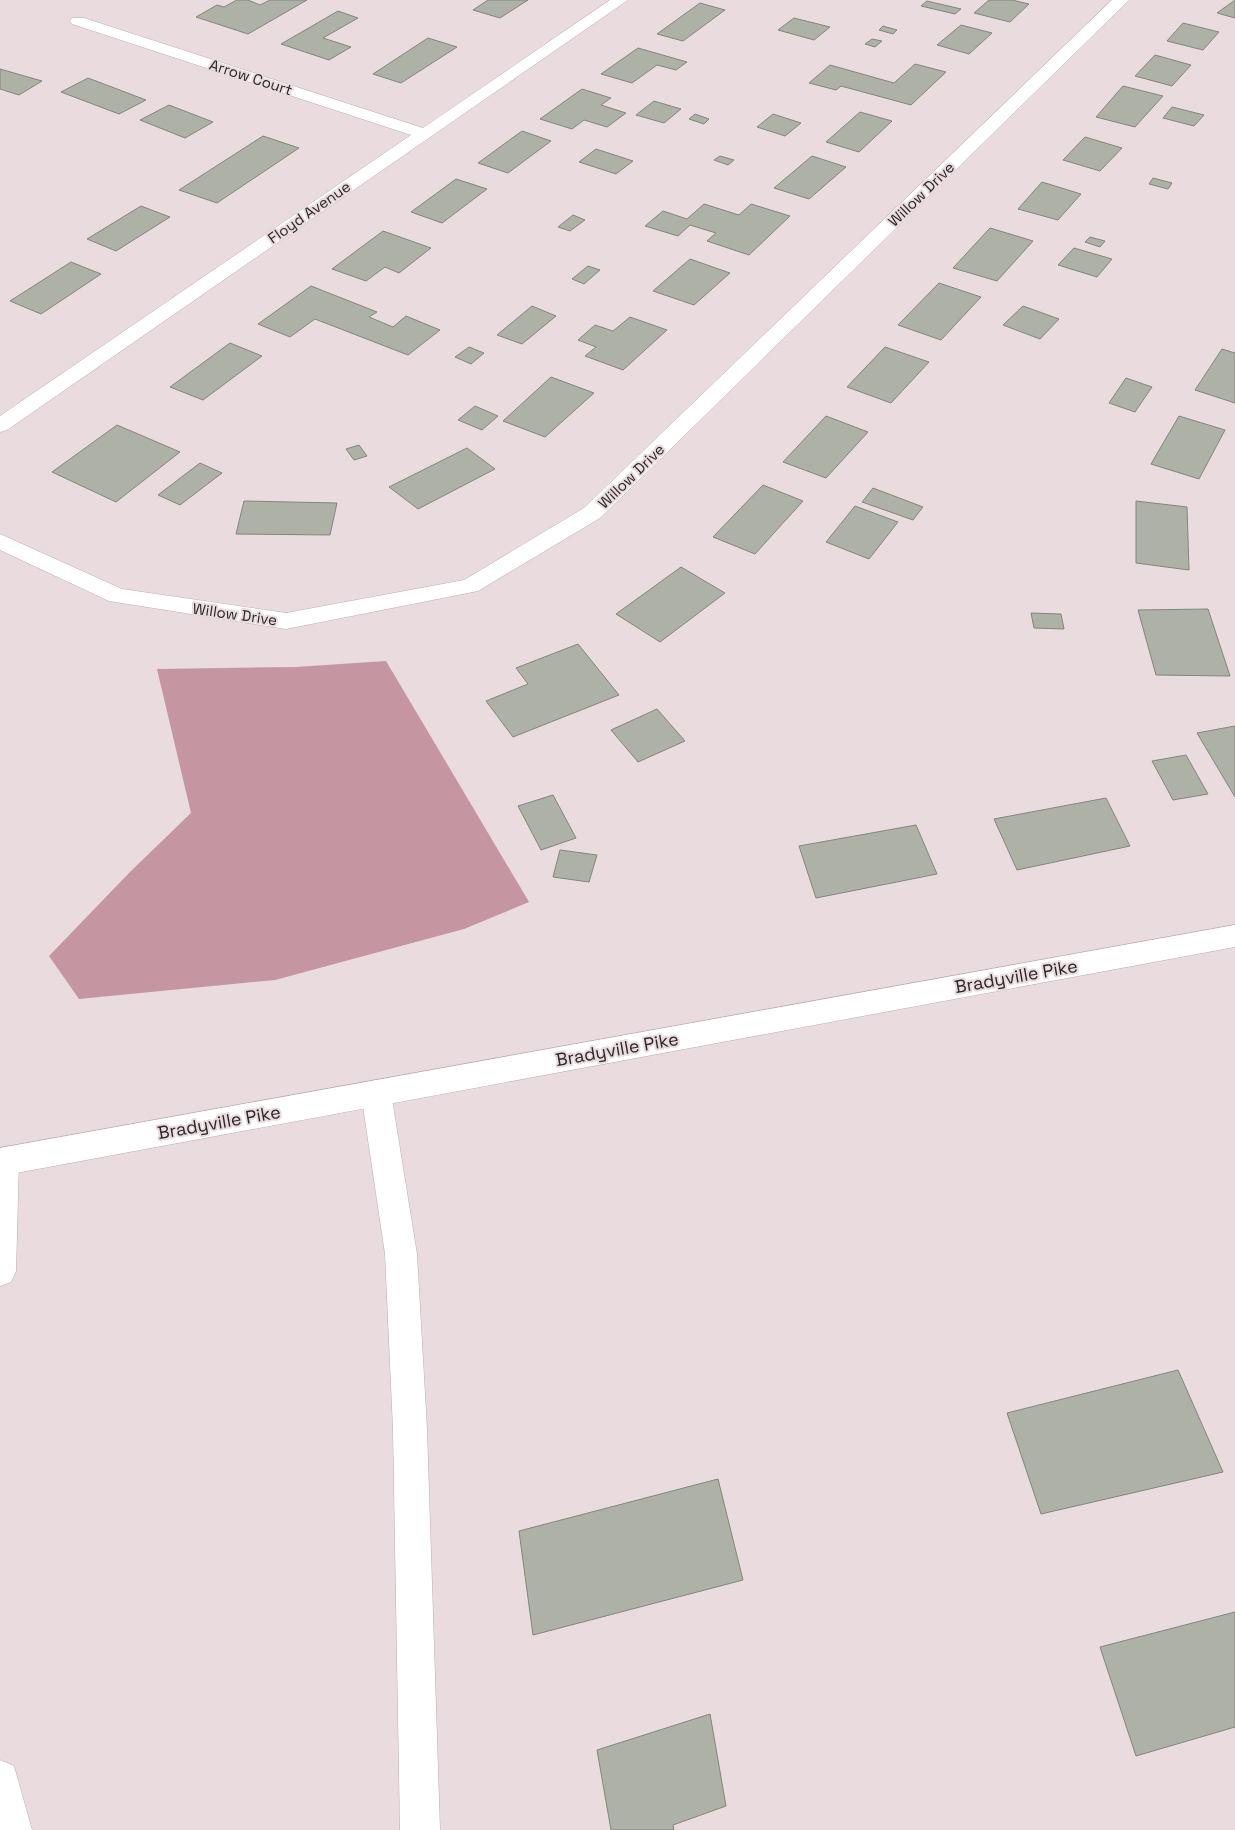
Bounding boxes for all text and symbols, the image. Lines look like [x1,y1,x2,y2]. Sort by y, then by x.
street label: Arrow Court [207,55,295,99]
street label: Willow Drive [884,158,958,230]
street label: Floyd Avenue [264,176,354,247]
street label: Willow Drive [594,440,668,512]
street label: Willow Drive [192,599,279,629]
street label: Bradyville Pike [953,954,1079,998]
street label: Bradyville Pike [554,1027,680,1071]
street label: Bradyville Pike [156,1100,282,1144]

